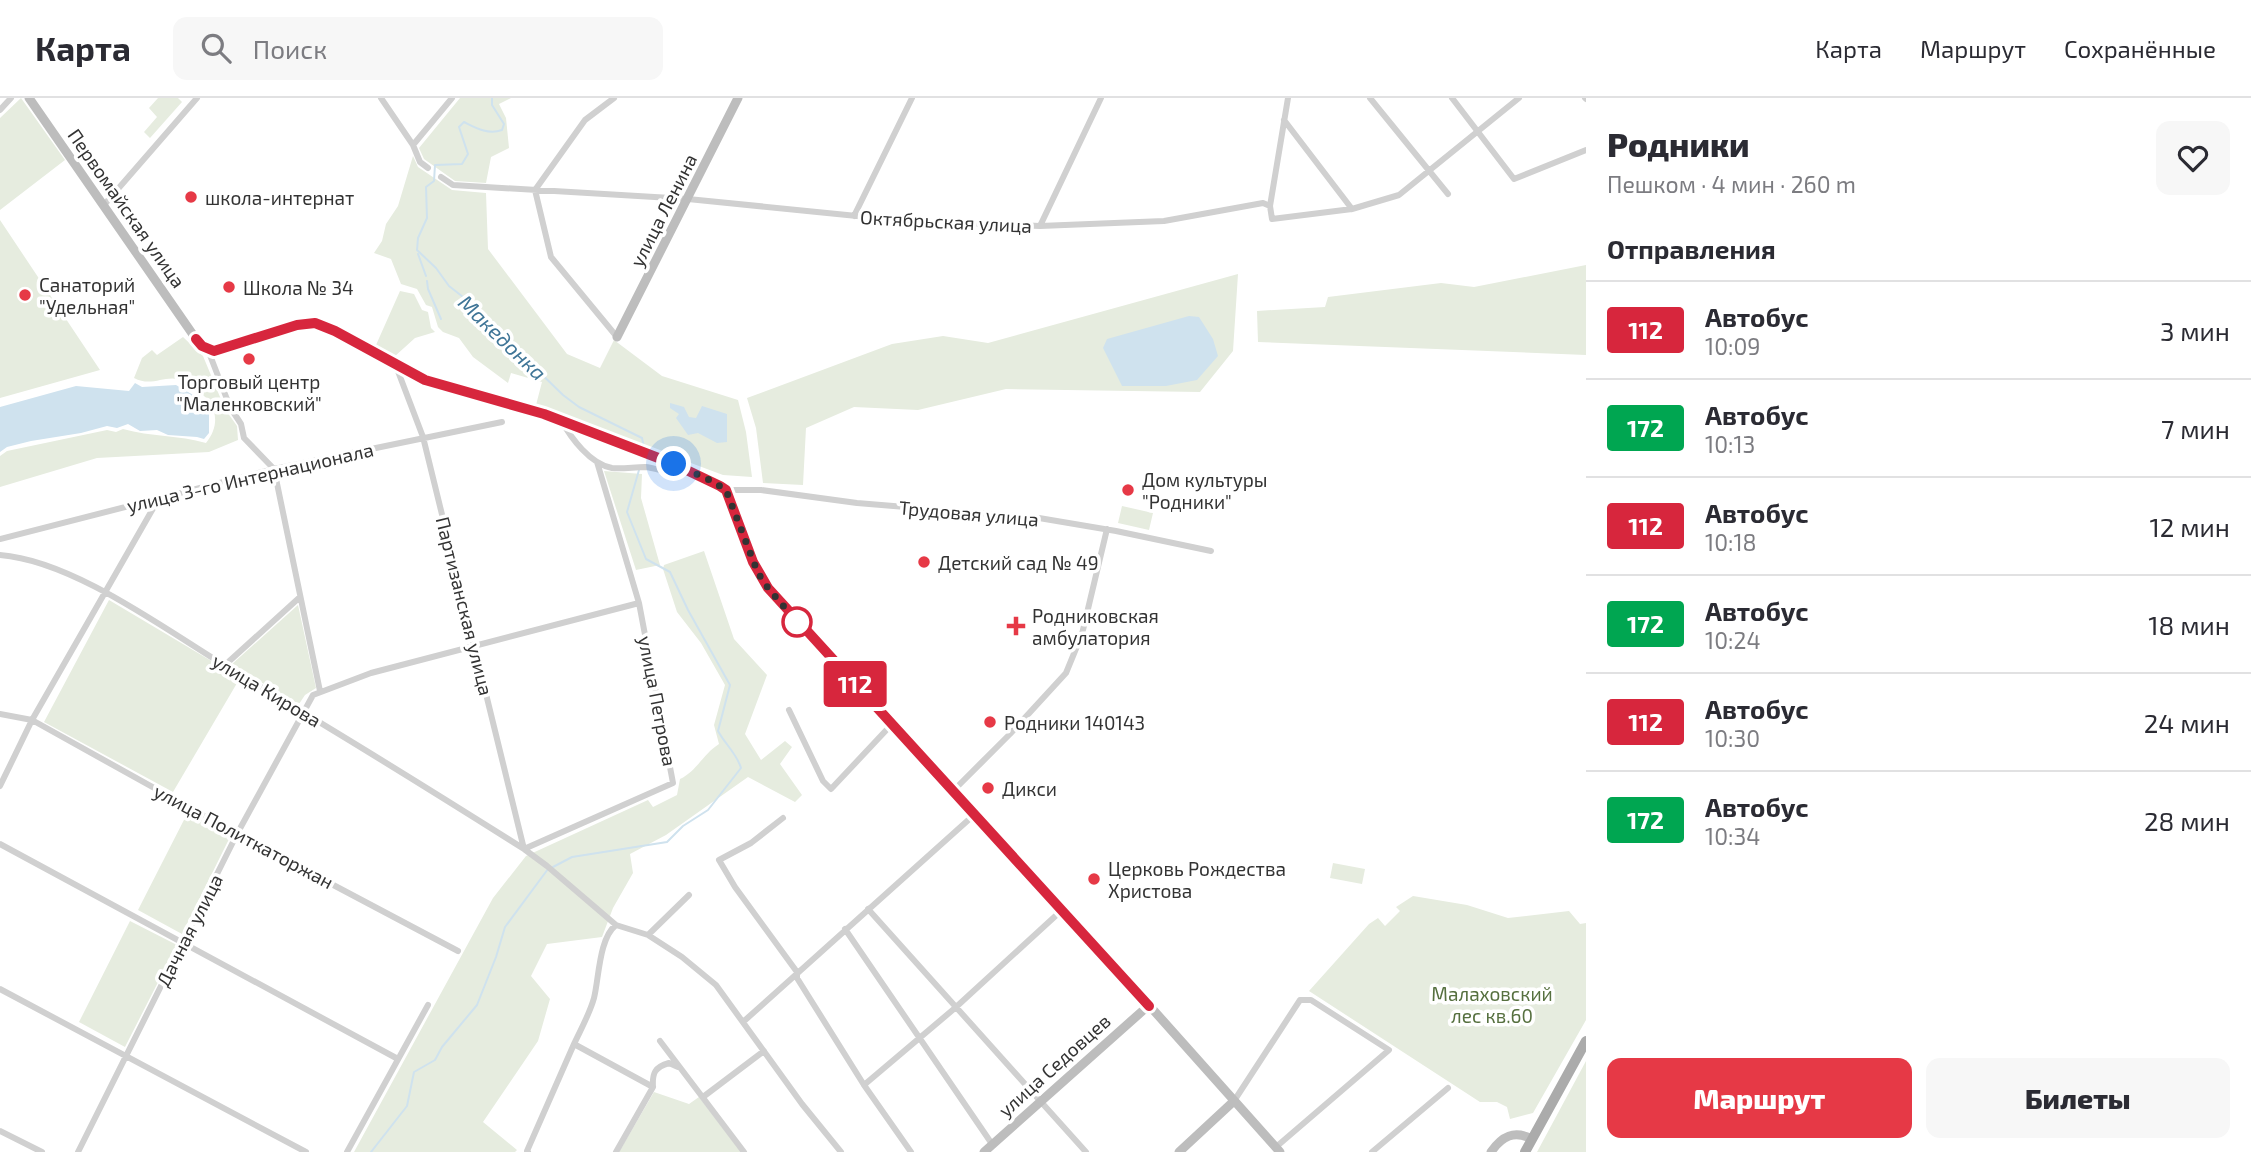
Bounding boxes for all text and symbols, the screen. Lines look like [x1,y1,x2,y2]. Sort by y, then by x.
search box [173,17,663,80]
text: Карта [35,28,131,68]
icon: search [197,29,235,67]
text: Поиск [253,33,327,64]
text: Карта [1815,34,1882,63]
text: Маршрут [1920,34,2026,63]
text: Сохранённые [2064,34,2216,63]
button: heart [2156,121,2230,195]
street label: Первомайская улица [63,124,191,293]
text: Родники [1607,124,1750,164]
street label: улица Ленина [625,150,702,271]
text: Пешком · 4 мин · 260 m [1607,170,1856,198]
place label: школа-интернат [205,186,354,209]
marker: школа-интернат [183,189,199,205]
street label: Октябрьская улица [859,205,1032,238]
text: Отправления [1607,233,1776,264]
place label: Санаторий "Удельная" [39,273,135,318]
place label: Школа № 34 [243,276,354,299]
marker: Школа № 34 [221,279,237,295]
marker: Санаторий "Удельная" [17,287,33,303]
water label: Македонка [454,289,552,385]
text: Автобус [1705,301,1808,332]
text: 112 [1628,315,1663,344]
text: 3 мин [2160,315,2230,346]
text: 10:09 [1705,332,1760,360]
marker: Торговый центр "Маленковский" [241,351,257,367]
place label: Торговый центр "Маленковский" [176,370,322,415]
text: Автобус [1705,399,1808,430]
text: 172 [1627,413,1664,442]
text: 7 мин [2161,413,2230,444]
text: 10:13 [1705,430,1755,458]
street label: улица 3-го Интернационала [124,437,376,518]
your location [656,446,691,481]
place label: Дом культуры "Родники" [1142,468,1268,513]
marker: Дом культуры "Родники" [1120,482,1136,498]
street label: Трудовая улица [898,495,1040,532]
text: Автобус [1705,497,1808,528]
text: 112 [1628,511,1663,540]
text: 12 мин [2149,511,2230,542]
street label: Партизанская улица [431,514,498,698]
text: 10:18 [1705,528,1757,556]
place label: Детский сад № 49 [938,551,1099,574]
marker: Детский сад № 49 [916,554,932,570]
text: Автобус [1705,595,1808,626]
place label: Родниковская амбулатория [1032,604,1159,650]
unlabelled marker [782,607,812,637]
text: 172 [1627,609,1664,638]
text: 18 мин [2148,609,2230,640]
marker: Родниковская амбулатория [1006,616,1026,636]
text: 10:24 [1705,626,1761,654]
street label: улица Петрова [633,634,682,768]
street label: улица Кирова [208,649,326,732]
line badge: 112 [815,661,895,707]
text: 112 [838,669,872,698]
text: Автобус [1705,693,1808,724]
text: 112 [1628,707,1663,736]
text: 24 мин [2144,707,2230,738]
place label: Родники 140143 [1004,711,1145,734]
marker: Родники 140143 [982,714,998,730]
text: 10:30 [1705,724,1760,752]
place label: Дикси [1002,777,1057,800]
street label: улица Политкаторжан [150,779,338,894]
marker: Дикси [980,780,996,796]
text: Автобус [1705,791,1808,822]
text: 172 [1627,805,1664,834]
text: 28 мин [2144,805,2230,836]
text: 10:34 [1705,822,1760,850]
place label: Церковь Рождества Христова [1108,857,1286,902]
street label: Дачная улица [151,870,228,990]
marker: Церковь Рождества Христова [1086,871,1102,887]
park label: Малаховский лес кв.60 [1431,982,1553,1027]
street label: улица Седовцев [993,1009,1115,1122]
button: Маршрут [1607,1058,1912,1138]
button: Билеты [1926,1058,2230,1138]

